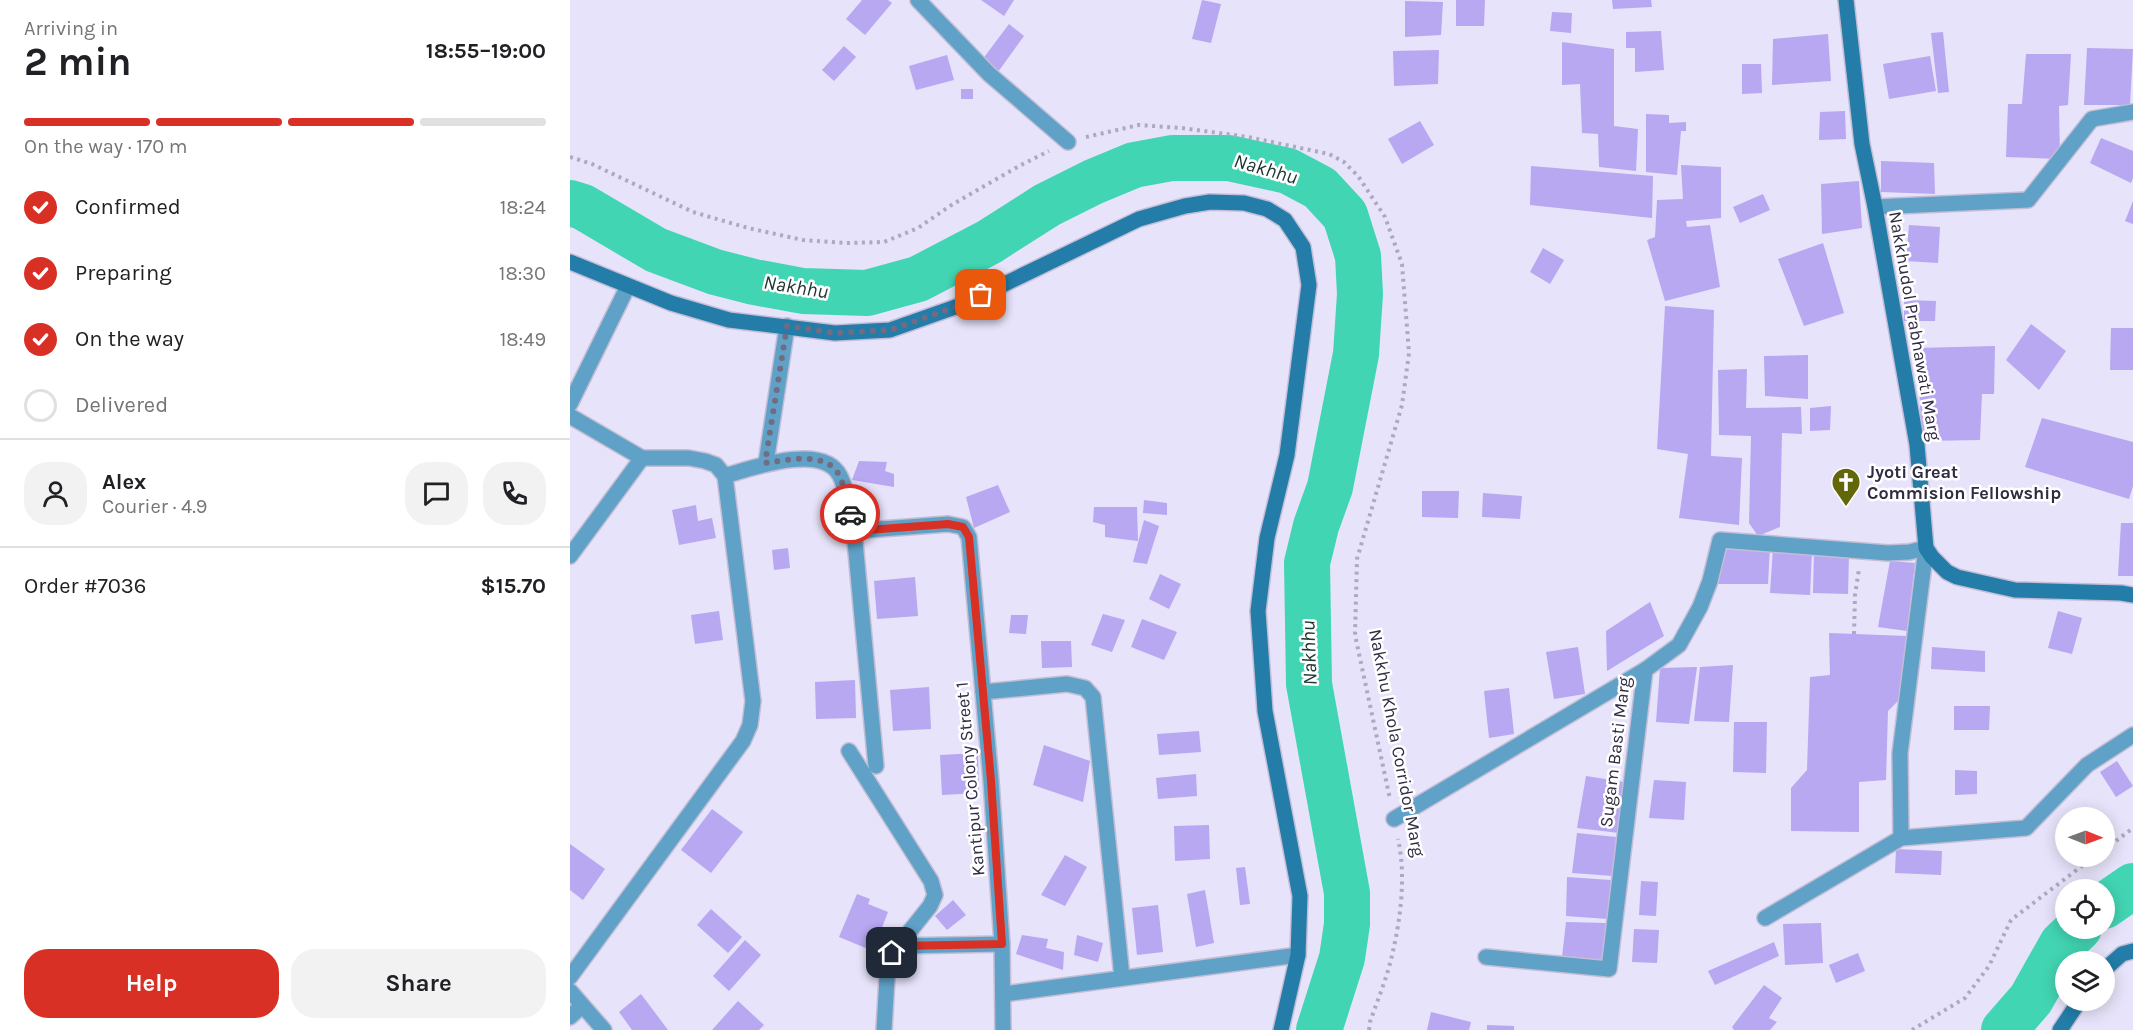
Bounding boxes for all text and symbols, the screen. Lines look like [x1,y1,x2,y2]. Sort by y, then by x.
text: Arriving in [24,17,118,40]
text: 18:55–19:00 [426,38,546,64]
text: 2 min [24,39,132,85]
text: On the way · 170 m [24,135,188,158]
water label: Nakhhu [1231,149,1301,189]
icon: check [24,191,57,224]
text: Confirmed [75,194,181,220]
text: 18:24 [500,196,546,219]
street label: Nakkhudol Prabhawati Marg [1884,209,1946,443]
icon: check [24,257,57,290]
text: Preparing [75,260,172,286]
text: 18:30 [499,262,546,285]
pin [955,269,1006,320]
water label: Nakhhu [762,271,830,303]
icon: bag [964,278,997,311]
icon: check [24,323,57,356]
text: On the way [75,326,184,352]
text: 18:49 [500,328,546,351]
text: Delivered [75,392,168,418]
place label: Jyoti Great Commision Fellowship [1867,461,2061,504]
button: person [24,462,87,525]
button: chat [405,462,468,525]
button: phone [483,462,546,525]
church icon: Jyoti Great Commision Fellowship [1830,466,1862,508]
text: Alex [102,469,146,495]
courier [820,484,880,544]
text: Courier · 4.9 [102,495,207,518]
icon: car [834,498,867,531]
text: Order #7036 [24,573,146,599]
text: $15.70 [481,573,546,599]
water label: Nakhhu [1296,620,1322,686]
street label: Nakkhu Khola Corridor Marg [1364,627,1430,859]
street label: Sugam Basti Marg [1595,675,1635,829]
street label: Kantipur Colony Street 1 [951,681,989,877]
north arrow [2055,807,2115,867]
map controls [2055,807,2115,1011]
button: locate [2055,879,2115,939]
pin [866,927,917,978]
icon: home [875,936,908,969]
button: Help [24,949,279,1018]
button: Share [291,949,546,1018]
button: layers [2055,951,2115,1011]

